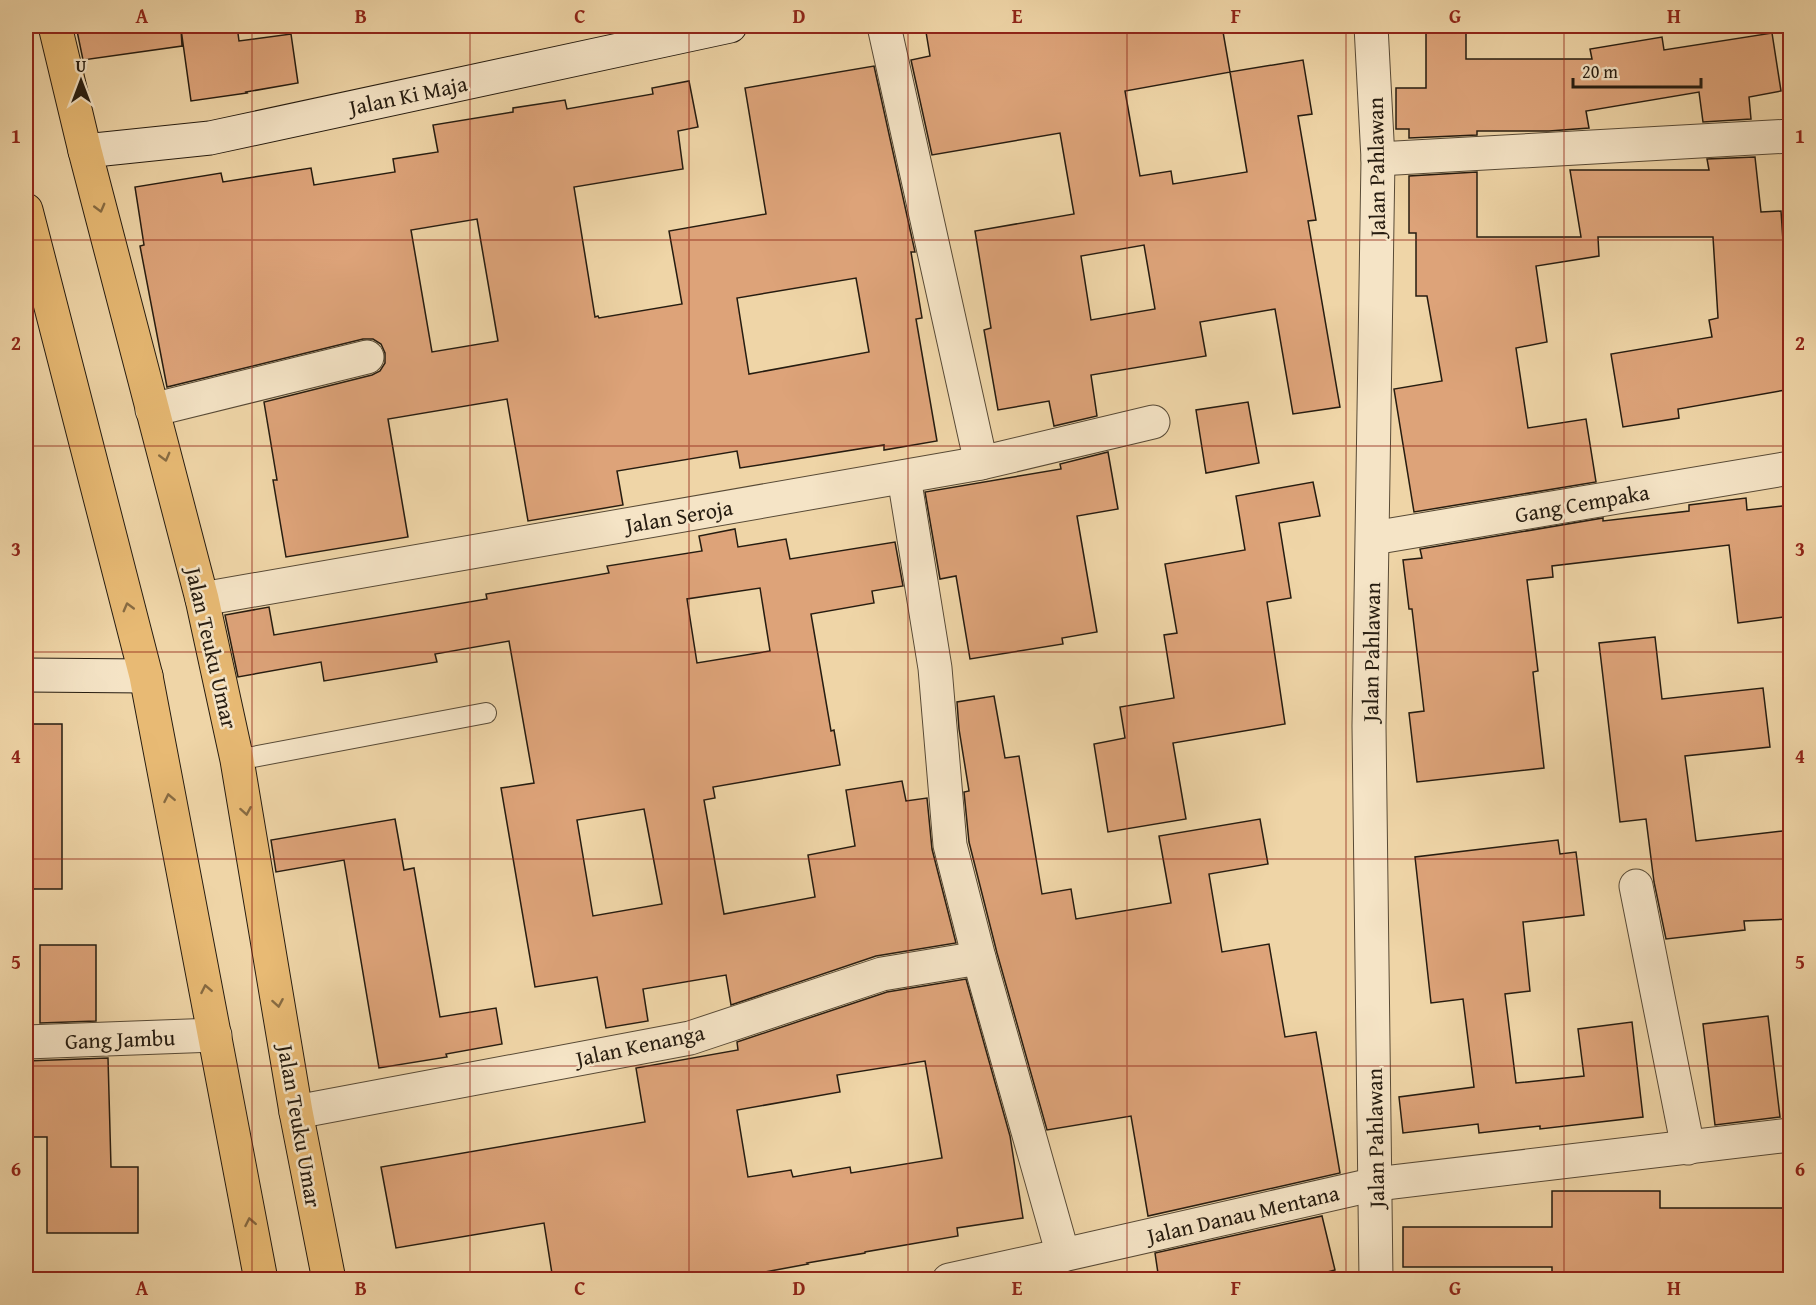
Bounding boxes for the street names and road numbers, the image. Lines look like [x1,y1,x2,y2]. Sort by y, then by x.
street label: Jalan Ki Maja [343,67,471,124]
street label: Jalan Pahlawan [1359,96,1393,240]
street label: Gang Cempaka [1512,475,1652,531]
street label: Jalan Seroja [620,491,736,542]
street label: Jalan Teuku Umar [177,561,246,732]
street label: Jalan Pahlawan [1354,581,1388,725]
street label: Jalan Kenanga [570,1016,708,1075]
street label: Gang Jambu [64,1021,176,1057]
street label: Jalan Teuku Umar [269,1039,330,1210]
street label: Jalan Pahlawan [1358,1067,1392,1211]
street label: Jalan Danau Mentana [1141,1176,1343,1252]

